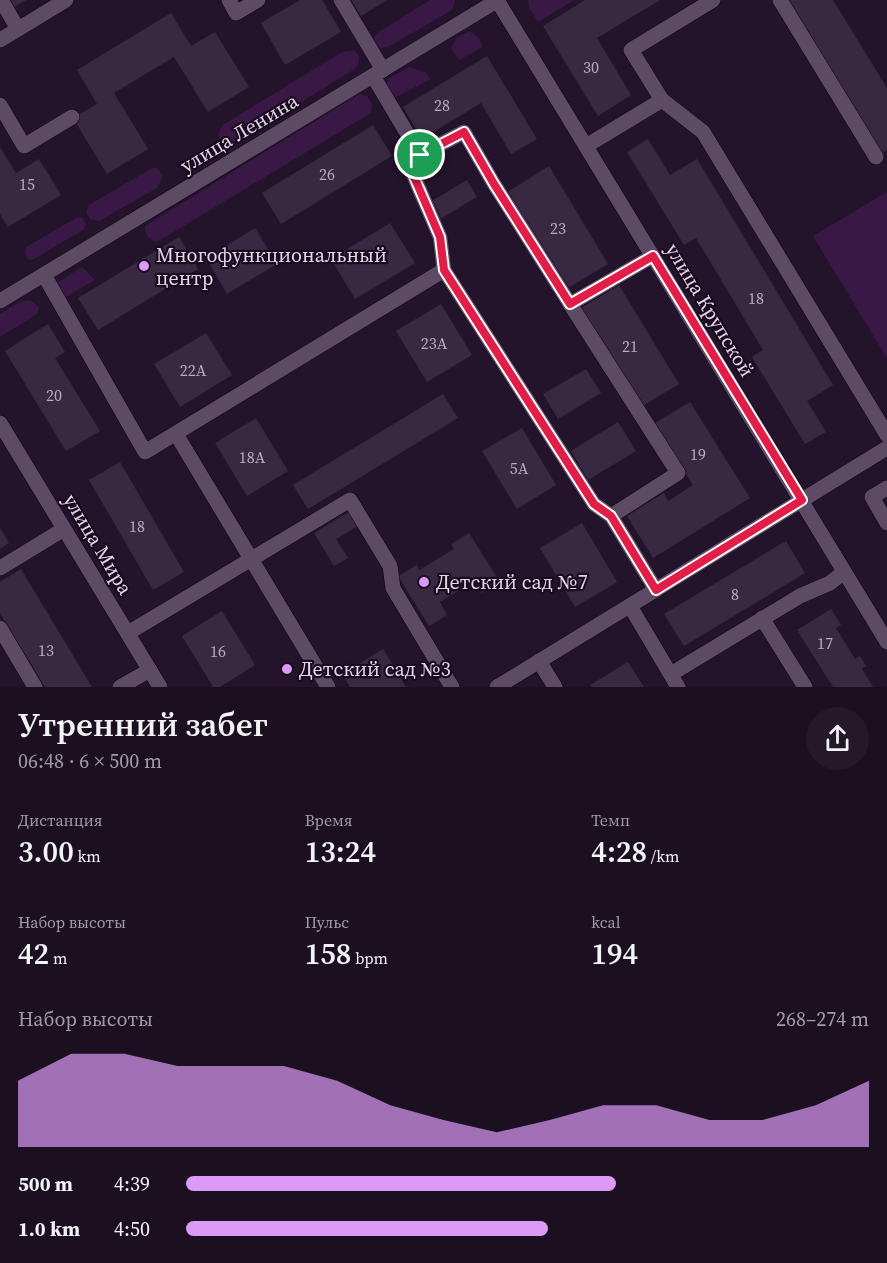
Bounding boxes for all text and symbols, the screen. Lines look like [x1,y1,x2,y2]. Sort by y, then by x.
house number: 30 [583,56,599,78]
street label: улица Ленина [175,86,304,179]
house number: 28 [434,94,450,116]
pin [394,129,445,180]
icon: arrive [403,138,436,171]
house number: 26 [319,163,335,185]
house number: 15 [19,173,35,195]
house number: 23 [550,217,566,239]
street label: улица Крупской [659,238,761,382]
place label: Многофункциональный центр [156,241,387,292]
marker: Многофункциональный центр [137,259,151,273]
house number: 18 [748,287,764,309]
house number: 23А [421,332,448,354]
house number: 21 [622,335,638,357]
house number: 22А [180,359,207,381]
house number: 20 [46,384,62,406]
house number: 19 [690,443,706,465]
house number: 18А [239,446,266,468]
house number: 5А [510,457,529,479]
street label: улица Мира [57,488,140,601]
house number: 18 [129,515,145,537]
place label: Детский сад №7 [436,568,588,596]
marker: Детский сад №7 [417,575,431,589]
house number: 8 [731,583,739,605]
house number: 17 [817,632,833,654]
house number: 13 [38,639,54,661]
house number: 16 [210,640,226,662]
place label: Детский сад №3 [299,655,451,683]
marker: Детский сад №3 [280,662,294,676]
text: Утренний забег [18,702,268,747]
button: share [806,707,869,770]
text: 06:48 · 6 × 500 m [18,747,162,775]
text: Дистанция [18,809,102,831]
text: Время [305,809,352,831]
text: Темп [591,809,630,831]
text: 3.00 [18,831,74,872]
text: 13:24 [305,831,376,872]
text: 4:28 [591,831,647,872]
text: km [74,845,101,867]
text: /km [647,845,679,867]
text: Набор высоты [18,911,126,933]
text: Пульс [305,911,349,933]
text: kcal [591,911,620,933]
text: 42 [18,933,49,974]
text: 158 [305,933,351,974]
text: 194 [591,933,638,974]
text: m [49,947,67,969]
text: bpm [351,947,388,969]
text: Набор высоты [18,1005,153,1033]
text: 268–274 m [776,1005,869,1033]
text: 500 m [18,1170,73,1198]
text: 4:39 [114,1170,150,1198]
text: 1.0 km [18,1215,80,1243]
text: 4:50 [114,1215,150,1243]

